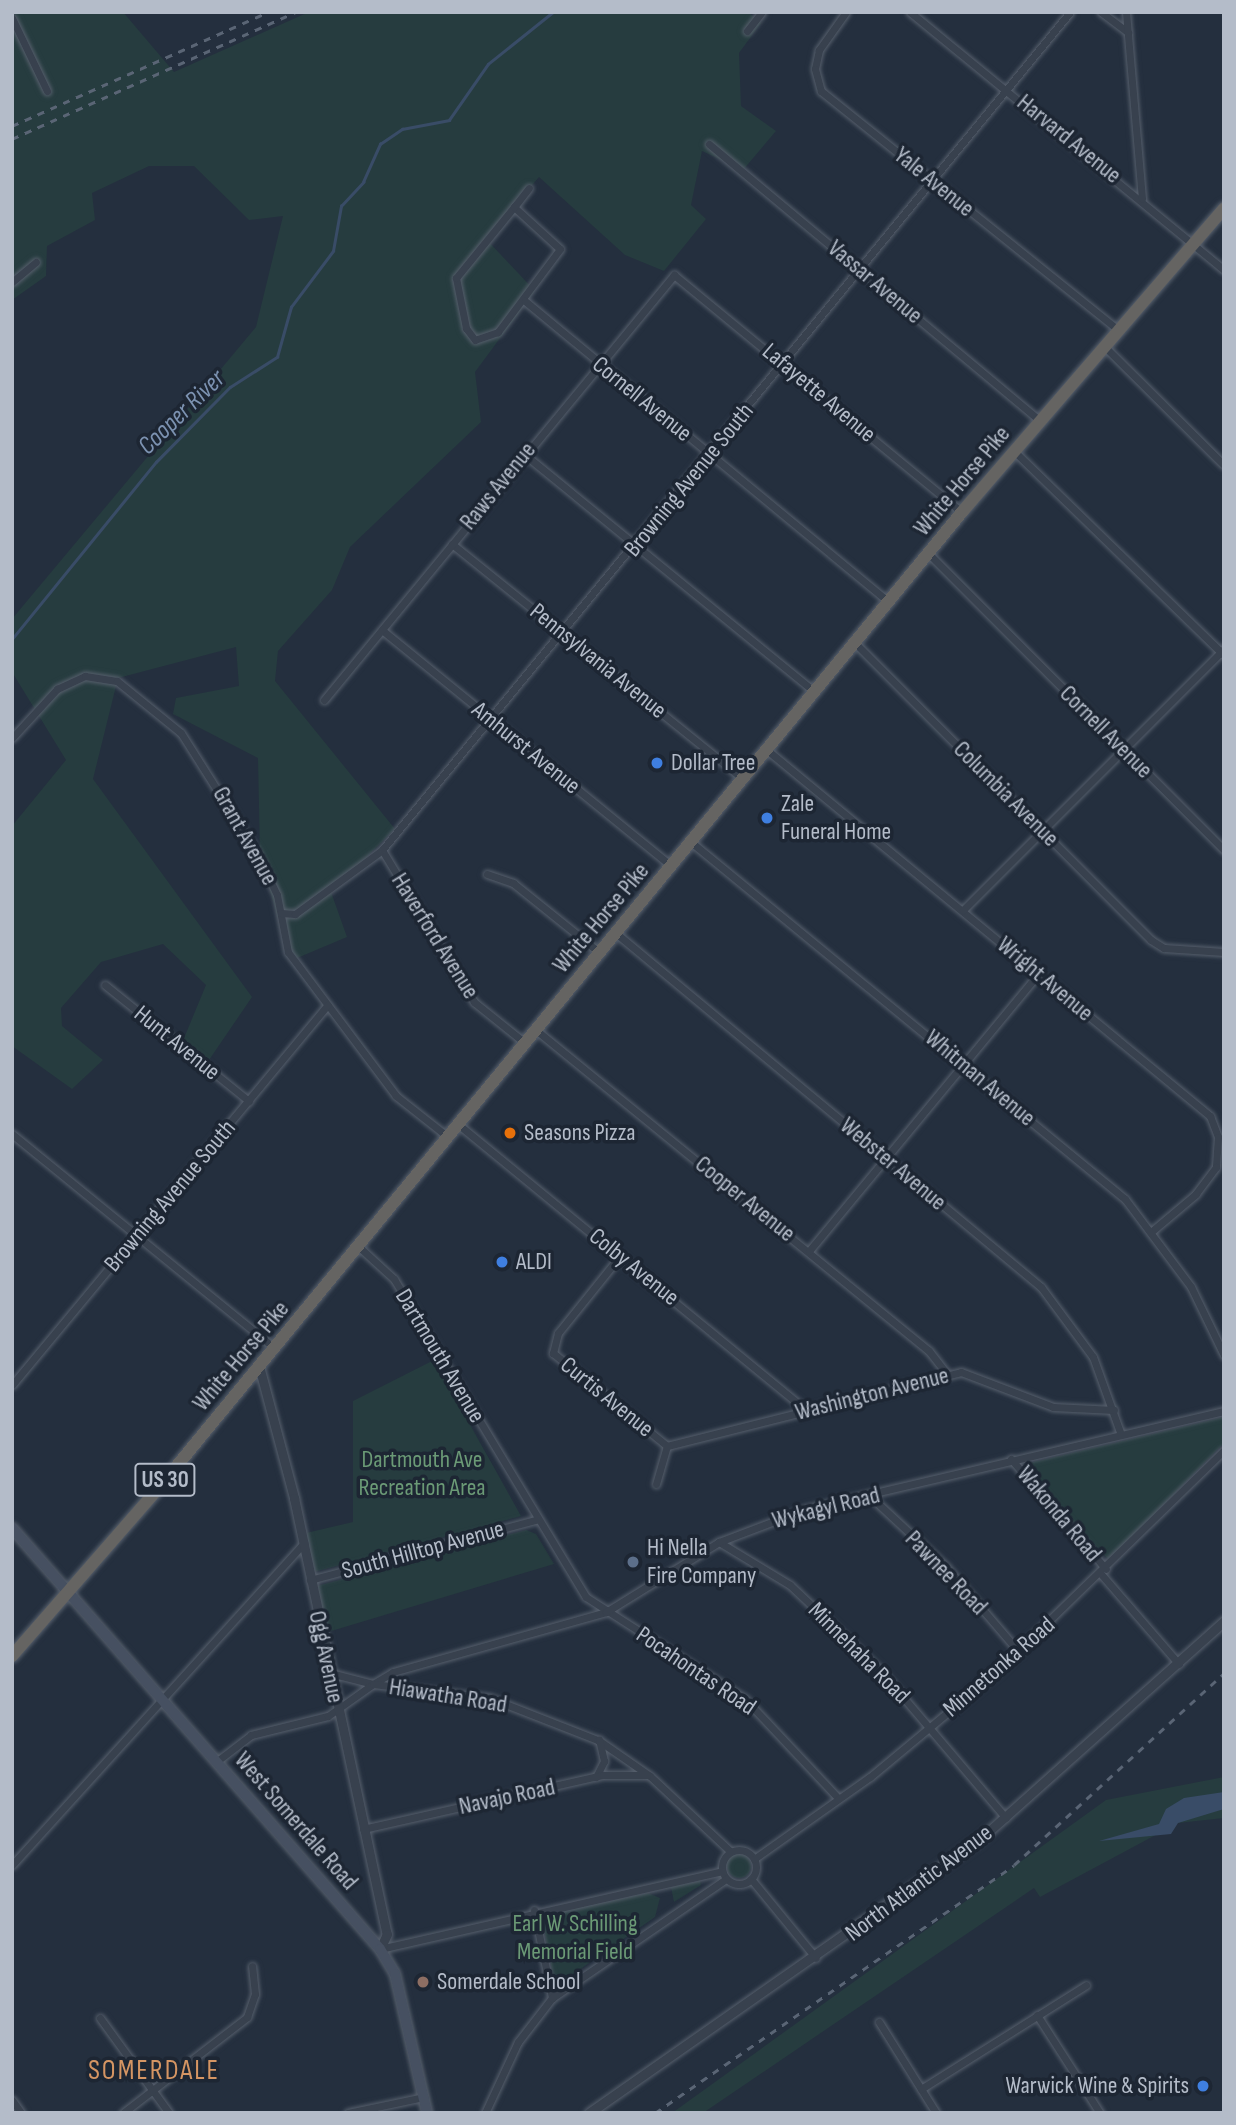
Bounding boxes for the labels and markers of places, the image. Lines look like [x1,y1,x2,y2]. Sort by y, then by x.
place label: Dollar Tree [671,749,755,777]
marker: Dollar Tree [649,755,665,771]
place label: Zale Funeral Home [781,790,891,846]
marker: Zale Funeral Home [759,810,775,826]
place label: Seasons Pizza [524,1119,636,1147]
marker: Seasons Pizza [502,1125,518,1141]
place label: ALDI [516,1248,552,1276]
marker: ALDI [494,1254,510,1270]
place label: Hi Nella Fire Company [647,1534,756,1590]
marker: Hi Nella Fire Company [625,1554,641,1570]
place label: Somerdale School [437,1968,580,1996]
marker: Somerdale School [415,1974,431,1990]
place label: Warwick Wine & Spirits [1005,2072,1189,2100]
marker: Warwick Wine & Spirits [1195,2078,1211,2094]

